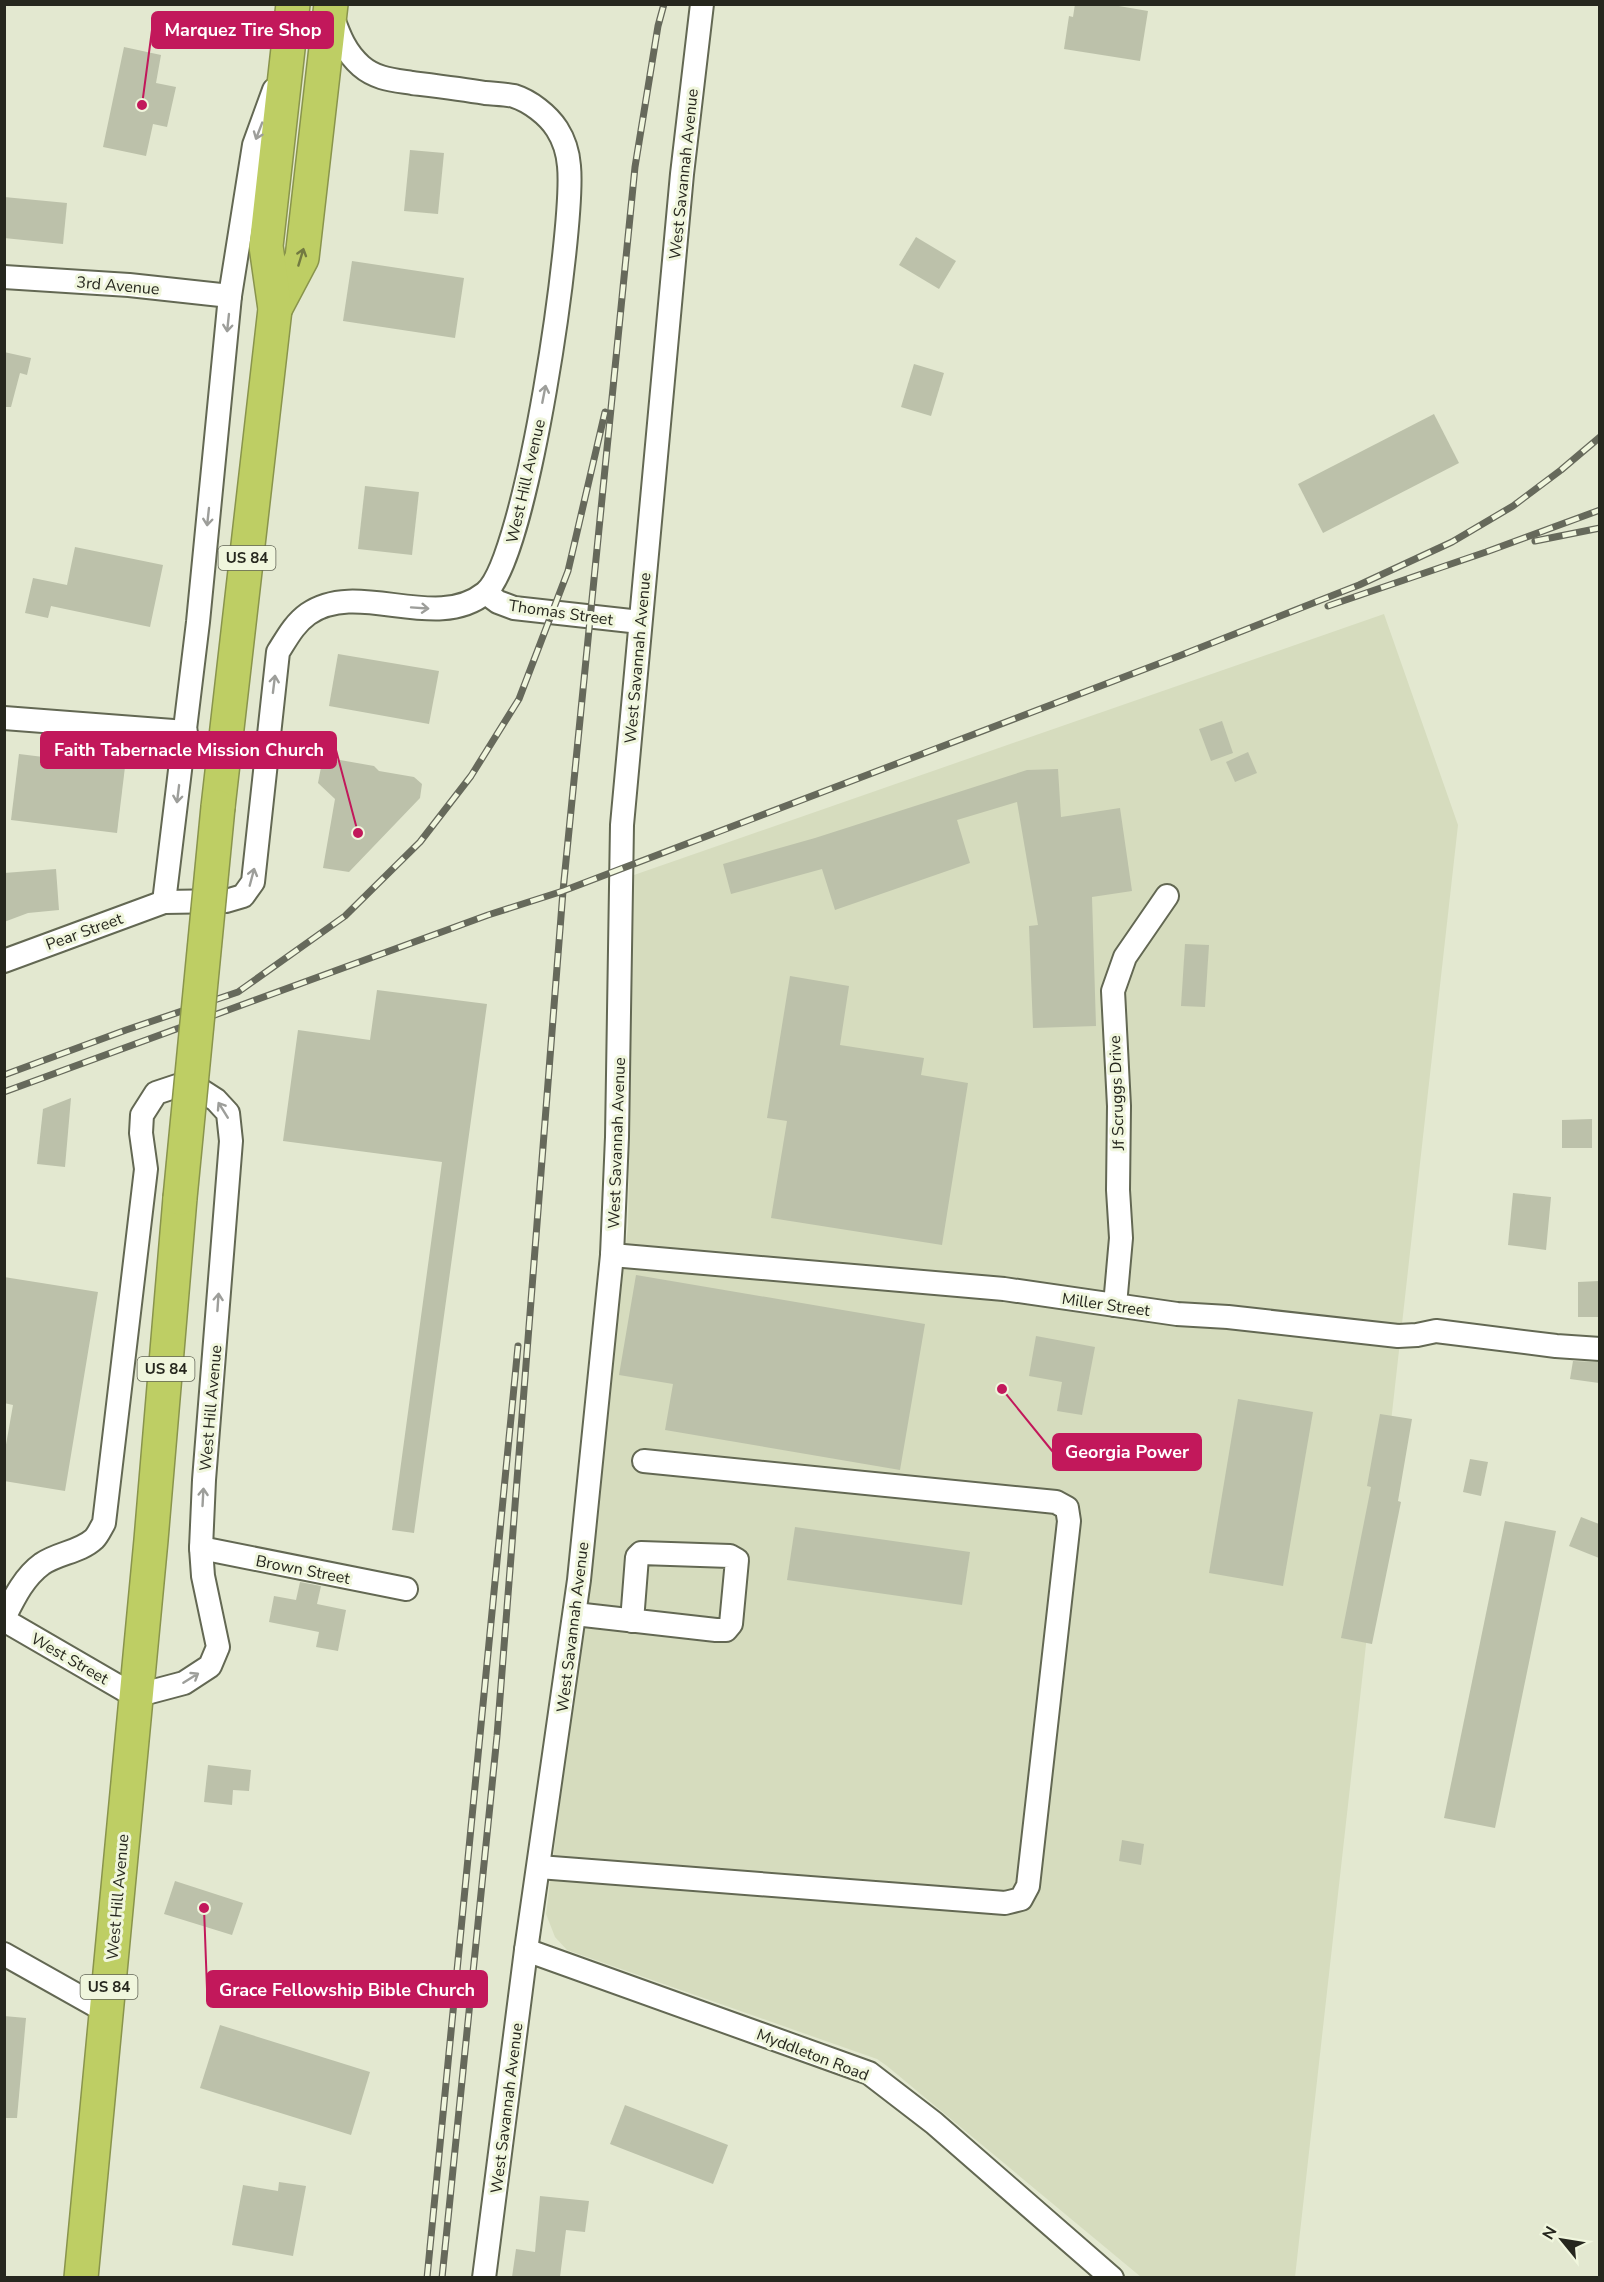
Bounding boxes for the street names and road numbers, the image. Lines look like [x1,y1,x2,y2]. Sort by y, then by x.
street label: West Savannah Avenue [664,88,704,261]
street label: 3rd Avenue [76,271,160,301]
street label: West Hill Avenue [501,417,551,545]
road number: US 84 [218,546,276,570]
street label: West Savannah Avenue [620,572,656,745]
street label: Thomas Street [507,595,615,631]
street label: Pear Street [43,908,126,956]
street label: Jf Scruggs Drive [1104,1035,1130,1152]
street label: West Savannah Avenue [603,1057,631,1229]
street label: Miller Street [1060,1288,1152,1322]
street label: West Hill Avenue [195,1344,227,1472]
road number: US 84 [138,1357,195,1381]
street label: West Savannah Avenue [552,1541,594,1714]
street label: Brown Street [254,1550,352,1590]
street label: West Street [27,1628,113,1690]
street label: West Hill Avenue [102,1833,134,1961]
road number: US 84 [80,1975,138,1999]
street label: West Savannah Avenue [486,2022,528,2195]
street label: Myddleton Road [753,2023,872,2086]

